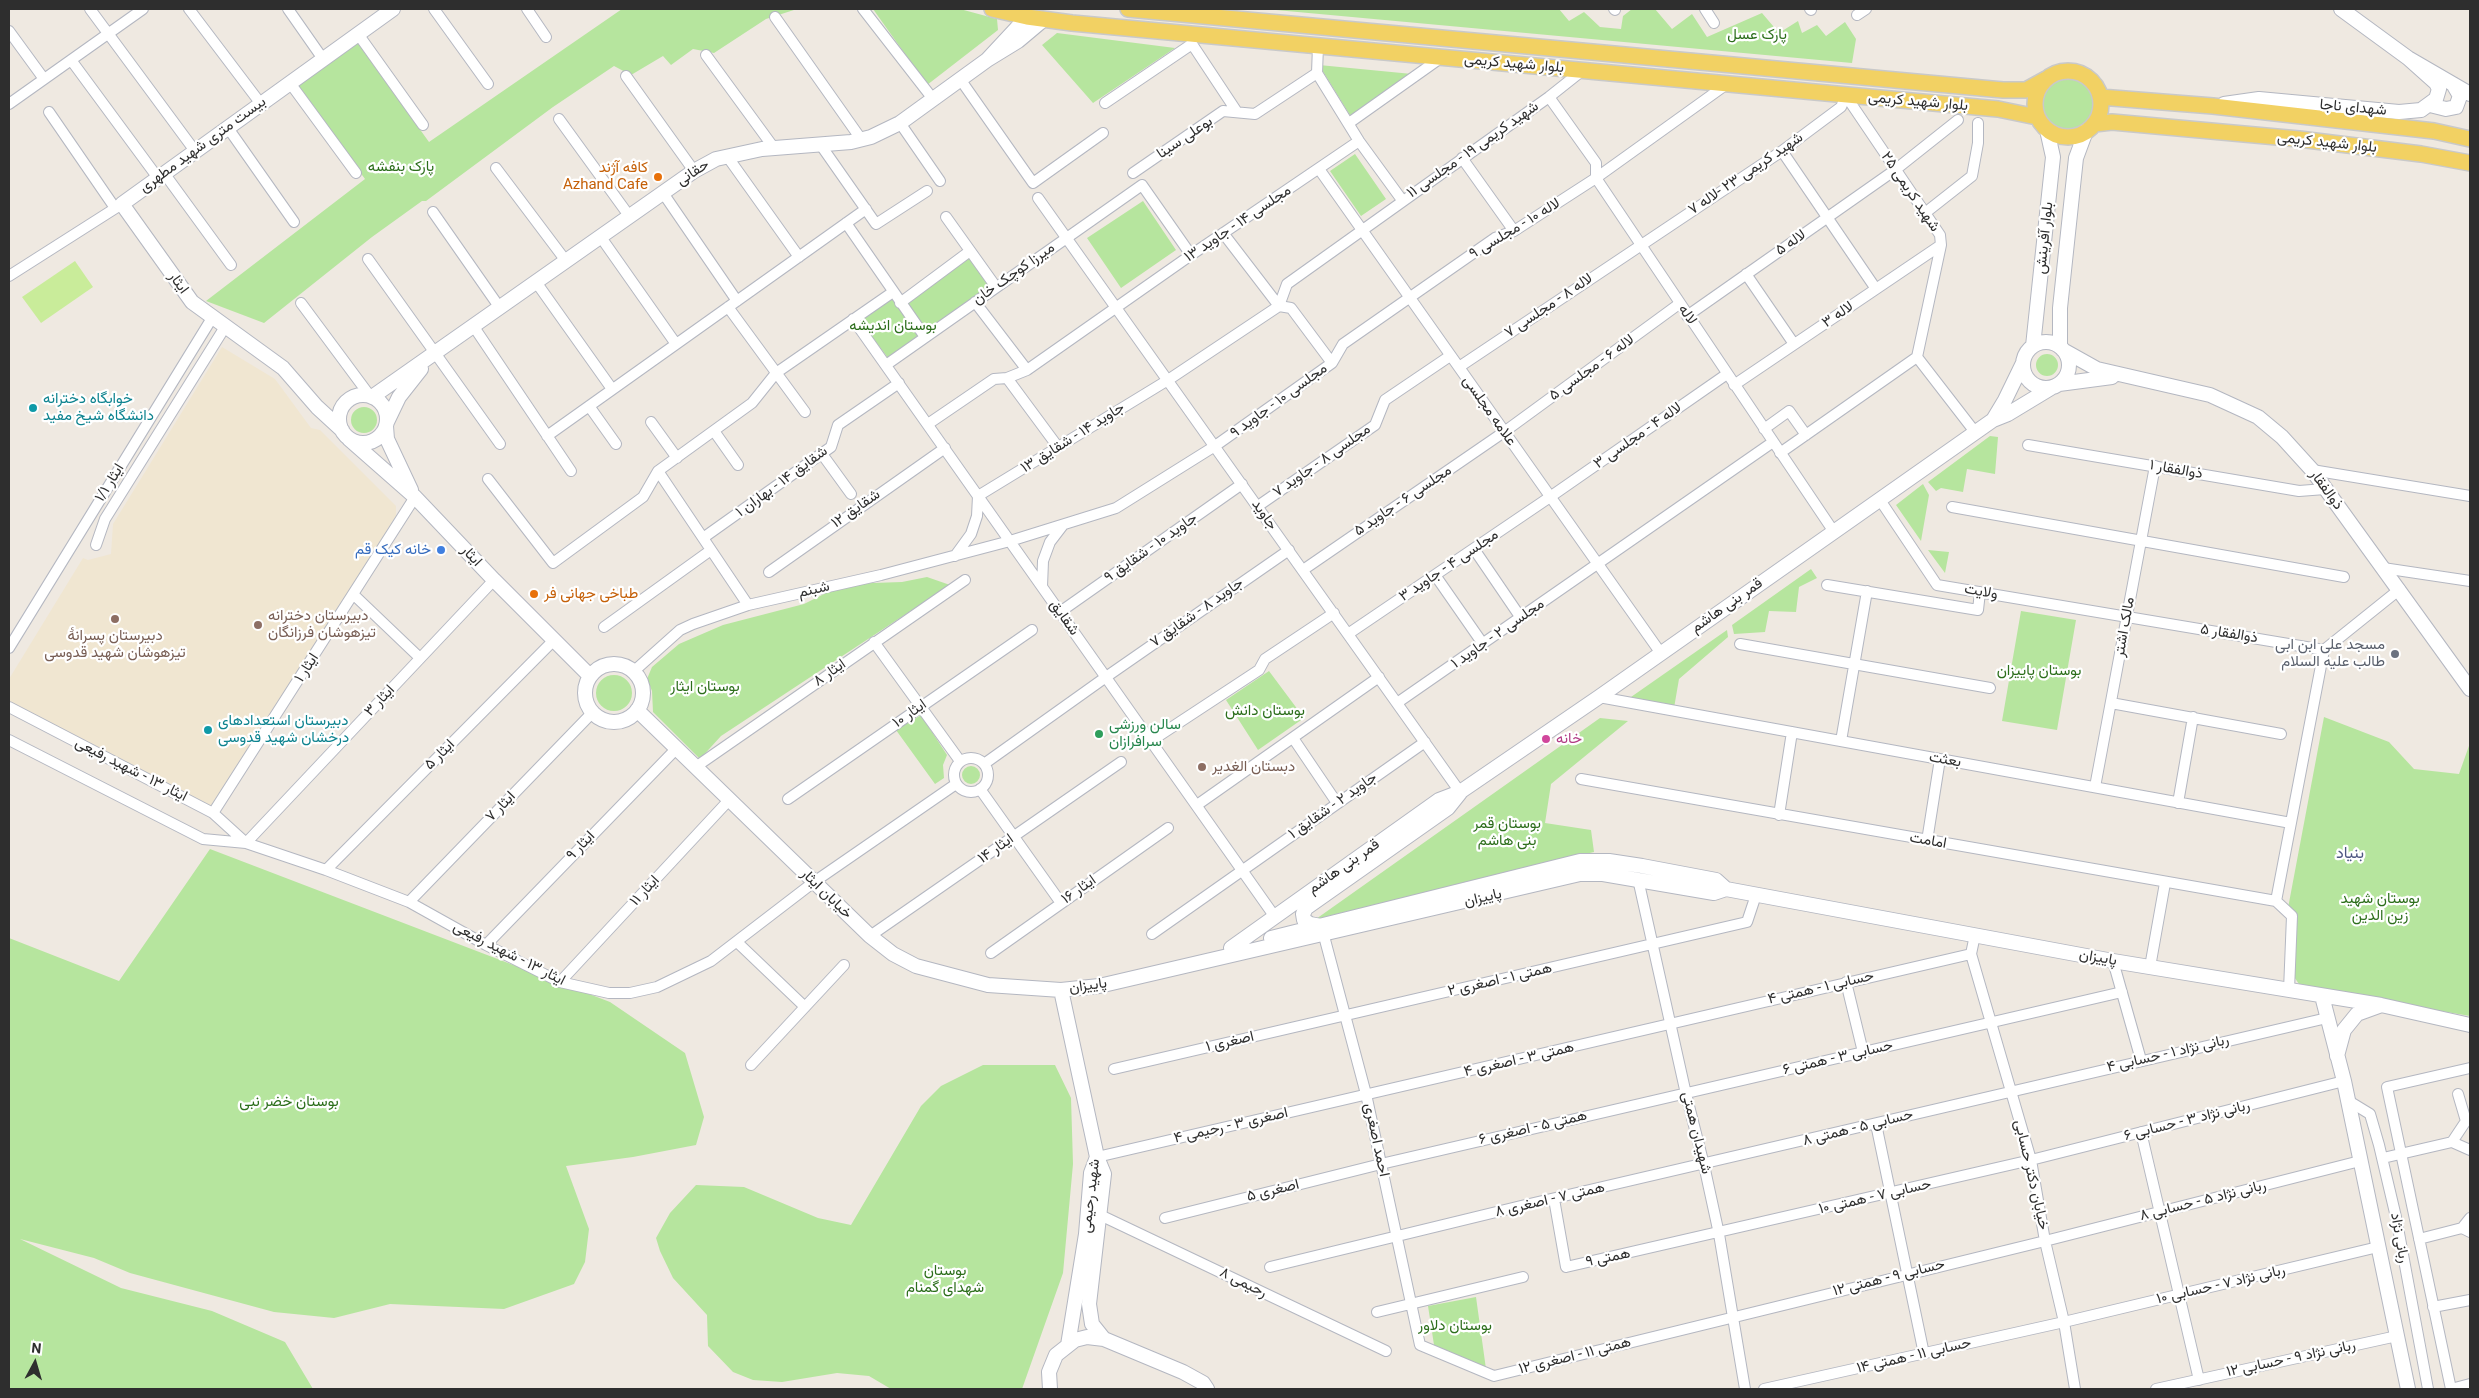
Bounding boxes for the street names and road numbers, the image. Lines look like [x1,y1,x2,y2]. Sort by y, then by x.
street label: بلوار شهید کریمی [1463,51,1565,77]
street label: بلوار شهید کریمی [1867,89,1969,115]
street label: بیست متری شهید مطهری [136,93,270,197]
street label: شهدای ناجا [2319,96,2387,120]
street label: شهید کریمی ۱۹ - مجلسی ۱۱ [1404,98,1542,202]
street label: بوعلی سینا [1154,113,1216,163]
street label: شهید کریمی ۲۳ -لاله ۷ [1685,129,1807,219]
street label: بلوار شهید کریمی [2276,129,2378,157]
street label: شهید کریمی ۲۵ [1877,149,1943,235]
street label: حقانی [673,156,713,190]
street label: مجلسی ۱۴ - جاوید ۱۳ [1181,182,1295,266]
street label: لاله ۱۰ - مجلسی ۹ [1466,195,1564,263]
street label: بلوار آفرینش [2032,201,2058,275]
street label: لاله ۵ [1772,226,1810,260]
street label: میرزا کوچک خان [969,239,1059,309]
street label: ایثار [164,268,192,298]
street label: لاله ۸ - مجلسی ۷ [1501,270,1597,342]
street label: لاله ۳ [1819,298,1857,332]
street label: لاله [1674,301,1700,329]
street label: لاله ۶ - مجلسی ۵ [1546,331,1638,405]
street label: مجلسی ۱۰ - جاوید ۹ [1227,360,1331,442]
street label: علامه مجلسی [1458,372,1520,450]
street label: جاوید ۱۴ - شقایق ۱۳ [1018,399,1128,477]
street label: لاله ۴ - مجلسی ۳ [1590,399,1686,473]
street label: مجلسی ۸ - جاوید ۷ [1270,421,1374,501]
street label: شقایق ۱۴ - بهاران ۱ [733,443,831,521]
street label: ذوالفقار ۱ [2148,456,2204,484]
street label: ایثار ۱/۱ [91,461,129,505]
street label: مجلسی ۶ - جاوید ۵ [1351,462,1455,540]
street label: ذوالفقار [2305,466,2347,514]
street label: شقایق ۱۲ [828,486,884,532]
street label: جاوید [1247,496,1281,534]
street label: جاوید ۱۰ - شقایق ۹ [1101,509,1201,587]
street label: مجلسی ۴ - جاوید ۳ [1396,526,1502,606]
street label: ایثار [457,541,485,571]
street label: جاوید ۸ - شقایق ۷ [1147,574,1247,652]
street label: قمر بنی هاشم [1688,575,1766,637]
street label: شبنم [797,578,831,602]
street label: ولایت [1963,580,1999,604]
street label: مجلسی ۲ - جاوید ۱ [1448,595,1548,673]
street label: مالک اشتر [2111,596,2139,658]
street label: شقایق [1045,597,1083,639]
street label: ذوالفقار ۵ [2199,621,2259,647]
street label: ایثار ۱ [291,650,323,686]
street label: ایثار ۸ [810,655,850,691]
street label: ایثار ۳ [361,681,399,721]
street label: ایثار ۱۰ [890,696,930,732]
street label: ایثار ۱۳ - شهید رفیعی [72,734,190,806]
street label: ایثار ۵ [421,736,459,774]
street label: بعثت [1928,748,1962,772]
street label: جاوید ۲ - شقایق ۱ [1285,769,1381,843]
street label: ایثار ۷ [482,788,520,826]
street label: ایثار ۹ [563,828,599,864]
street label: امامت [1908,829,1948,853]
street label: ایثار ۱۴ [975,830,1017,868]
street label: قمر بنی هاشم [1305,836,1383,898]
street label: خیابان ایثار [797,865,855,923]
street label: ایثار ۱۱ [626,872,664,910]
street label: ایثار ۱۶ [1058,872,1100,908]
street label: پاییزان [1462,885,1504,911]
street label: ایثار ۱۳ - شهید رفیعی [450,918,568,990]
street label: پاییزان [2078,946,2118,970]
street label: همتی ۱ - اصغری ۲ [1446,959,1554,1001]
street label: حسابی ۱ - همتی ۴ [1766,967,1876,1009]
street label: پاییزان [1068,974,1108,998]
street label: اصغری ۱ [1204,1028,1256,1056]
street label: ربانی نژاد ۱ - حسابی ۴ [2105,1031,2231,1077]
street label: حسابی ۳ - همتی ۶ [1781,1037,1895,1079]
street label: همتی ۳ - اصغری ۴ [1462,1039,1576,1081]
street label: شهیدان همتی [1677,1090,1715,1176]
street label: ربانی نژاد ۳ - حسابی ۶ [2122,1097,2252,1145]
street label: احمد اصغری [1359,1102,1393,1178]
street label: اصغری ۳ - رحیمی ۴ [1172,1104,1290,1148]
street label: حسابی ۵ - همتی ۸ [1801,1106,1915,1150]
street label: همتی ۵ - اصغری ۶ [1477,1107,1589,1149]
street label: خیابان دکتر حسابی [2010,1118,2052,1232]
street label: شهید رحیمی [1078,1158,1104,1234]
street label: حسابی ۷ - همتی ۱۰ [1817,1175,1933,1219]
street label: اصغری ۵ [1245,1176,1301,1206]
street label: ربانی نژاد ۵ - حسابی ۸ [2138,1177,2268,1225]
street label: همتی ۷ - اصغری ۸ [1494,1179,1606,1221]
street label: ربانی نژاد [2386,1211,2412,1265]
street label: همتی ۹ [1584,1245,1632,1271]
street label: حسابی ۹ - همتی ۱۲ [1831,1255,1947,1301]
street label: ربانی نژاد ۷ - حسابی ۱۰ [2155,1261,2287,1309]
street label: رحیمی ۸ [1216,1264,1270,1302]
street label: همتی ۱۱ - اصغری ۱۲ [1517,1333,1633,1379]
street label: حسابی ۱۱ - همتی ۱۴ [1855,1334,1973,1378]
street label: ربانی نژاد ۹ - حسابی ۱۲ [2225,1337,2357,1381]

